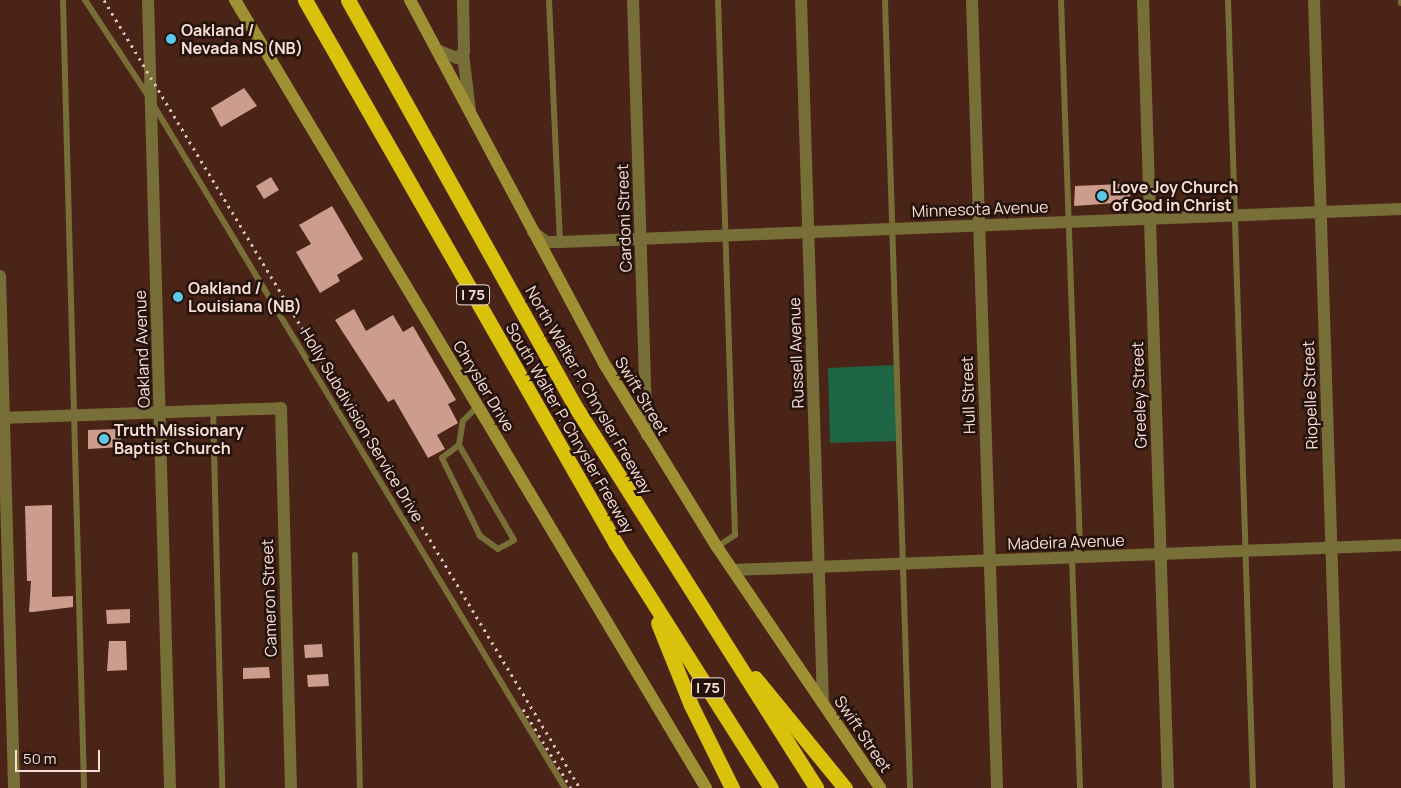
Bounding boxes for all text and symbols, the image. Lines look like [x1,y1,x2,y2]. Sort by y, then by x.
place label: Oakland / Nevada NS (NB) [181,20,303,58]
marker: Oakland / Nevada NS (NB) [165,33,177,45]
street label: Cardoni Street [613,164,635,272]
place label: Love Joy Church of God in Christ [1112,177,1238,215]
marker: Love Joy Church of God in Christ [1096,190,1108,202]
street label: Minnesota Avenue [911,197,1049,221]
place label: Oakland / Louisiana (NB) [188,278,302,316]
road number: I 75 [456,282,490,308]
street label: North Walter P. Chrysler Freeway [521,283,657,497]
street label: Oakland Avenue [130,290,154,408]
marker: Oakland / Louisiana (NB) [172,291,184,303]
street label: Russell Avenue [784,297,808,409]
street label: South Walter P. Chrysler Freeway [502,319,638,537]
street label: Holly Subdivision Service Drive [296,324,428,526]
street label: Chrysler Drive [449,337,519,435]
street label: Riopelle Street [1299,340,1321,450]
street label: Greeley Street [1128,341,1150,449]
street label: Swift Street [611,353,673,439]
street label: Hull Street [957,356,979,434]
place label: Truth Missionary Baptist Church [114,420,244,458]
marker: Truth Missionary Baptist Church [98,433,110,445]
street label: Madeira Avenue [1007,530,1125,554]
street label: Cameron Street [257,539,281,657]
road number: I 75 [690,676,726,700]
street label: Swift Street [830,692,896,776]
scale bar [18,740,102,772]
text: 50 m [23,748,57,769]

